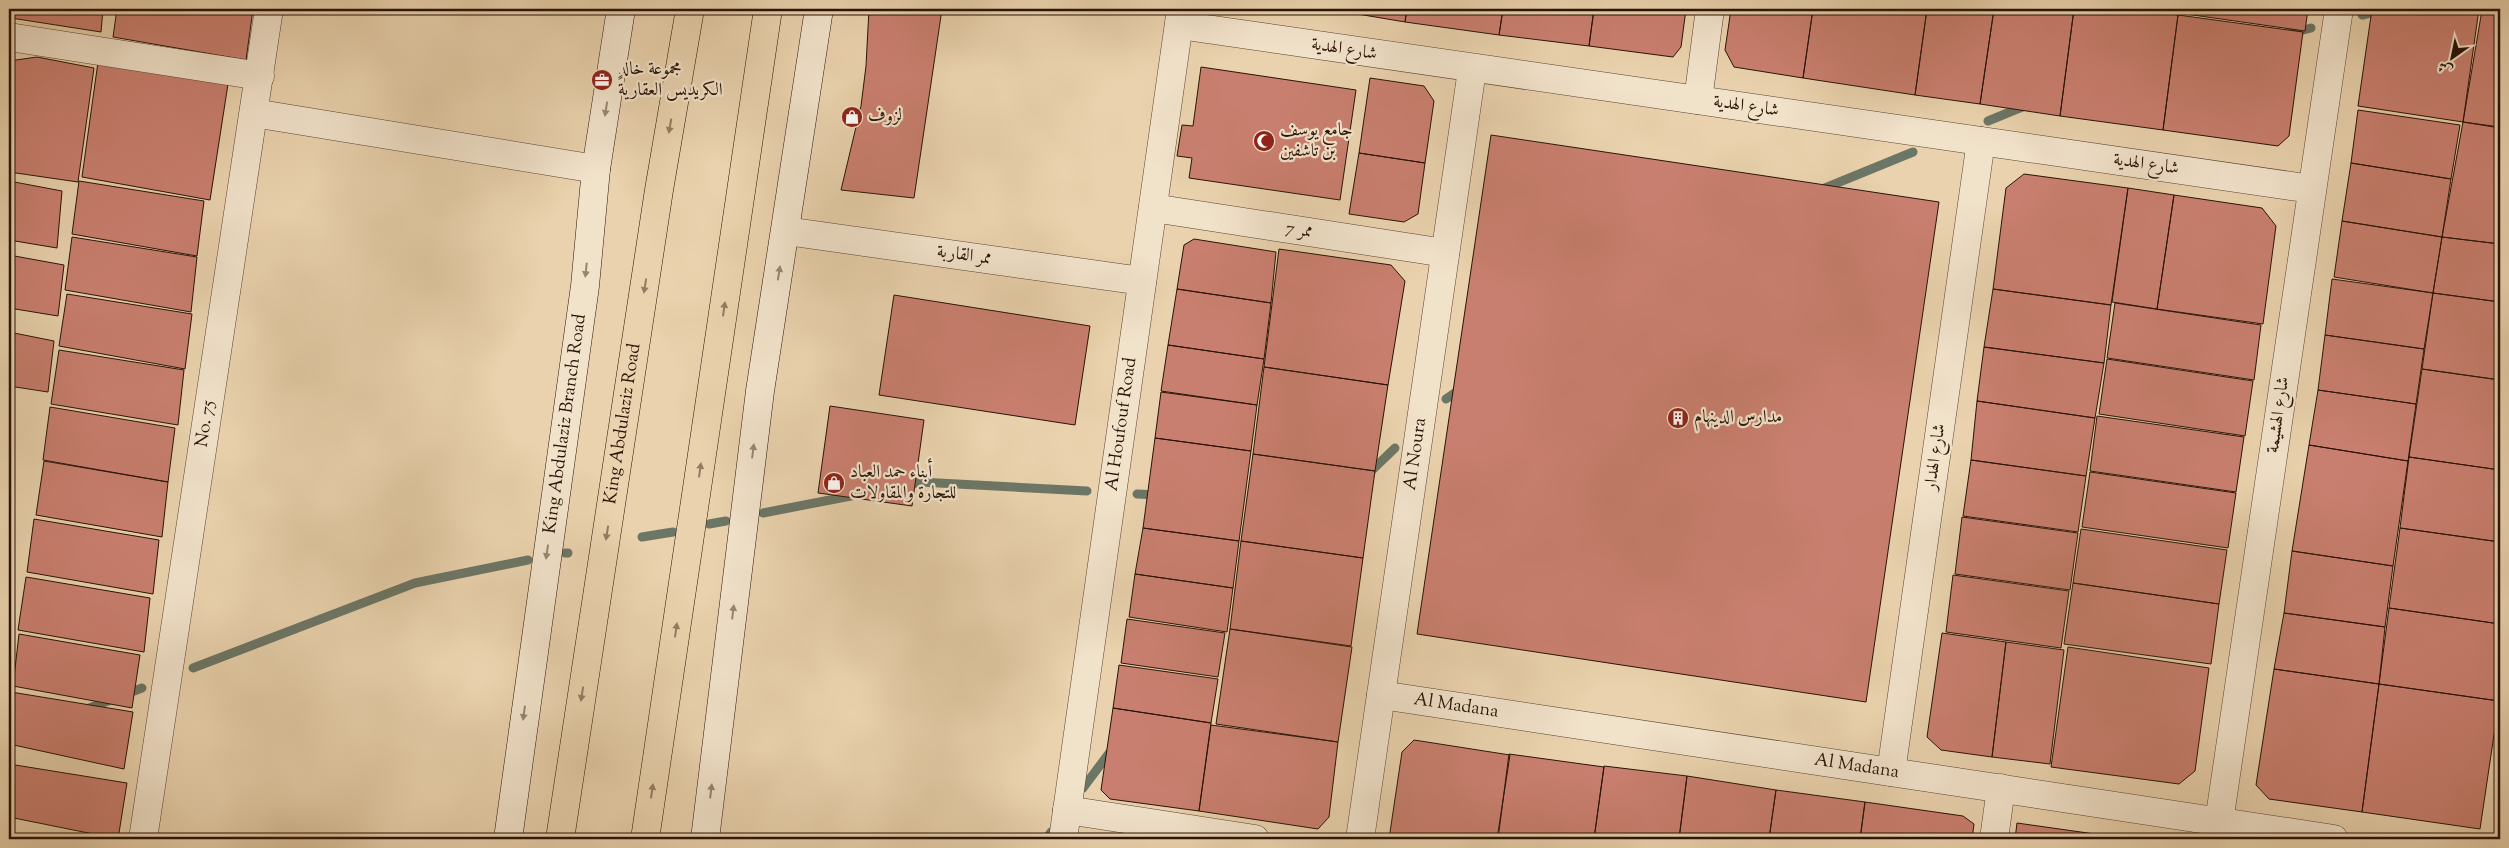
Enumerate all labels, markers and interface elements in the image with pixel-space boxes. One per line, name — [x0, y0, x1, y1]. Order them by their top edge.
street label: شارع الهدية — [1309, 32, 1379, 68]
north arrow — [2426, 32, 2476, 82]
text: ش — [2435, 55, 2457, 79]
place label: مجموعة خالد الكريديس العقاريةً — [618, 57, 723, 104]
office icon: مجموعة خالد الكريديس العقاريةً — [590, 68, 614, 92]
street label: شارع الهدية — [1711, 90, 1781, 124]
one-way arrow — [601, 101, 609, 117]
place label: لزوف — [868, 104, 902, 130]
shop icon: لزوف — [840, 105, 864, 129]
one-way arrow — [666, 118, 674, 134]
place label: جامع يوسف بن تاشفين — [1280, 118, 1353, 165]
mosque icon: جامع يوسف بن تاشفين — [1252, 129, 1276, 153]
street label: شارع الهدية — [2111, 148, 2181, 182]
street label: ممر 7 — [1284, 216, 1314, 246]
street label: ممر القاربة — [935, 239, 993, 273]
one-way arrow — [582, 262, 590, 278]
one-way arrow — [776, 265, 784, 281]
one-way arrow — [640, 279, 648, 295]
one-way arrow — [720, 300, 728, 316]
street label: King Abdulaziz Branch Road — [538, 312, 594, 536]
street label: King Abdulaziz Road — [598, 342, 648, 506]
street label: Al Houfouf Road — [1100, 356, 1144, 493]
street label: شارع الهشيمة — [2261, 375, 2297, 455]
street label: No. 75 — [190, 399, 222, 449]
place label: مدارس الدينهام — [1694, 405, 1782, 432]
building icon: مدارس الدينهام — [1666, 406, 1690, 430]
street label: Al Noura — [1398, 416, 1434, 492]
street label: شارع الهدار — [1918, 422, 1954, 494]
one-way arrow — [749, 443, 757, 459]
place label: أبناء حمد العباد للتجارة والمقاولات — [850, 458, 956, 507]
one-way arrow — [696, 461, 704, 477]
shop icon: أبناء حمد العباد للتجارة والمقاولات — [822, 471, 846, 495]
one-way arrow — [602, 526, 610, 542]
one-way arrow — [543, 545, 551, 561]
one-way arrow — [729, 604, 737, 620]
one-way arrow — [673, 622, 681, 638]
one-way arrow — [578, 686, 586, 702]
street label: Al Madana — [1412, 687, 1500, 726]
one-way arrow — [520, 706, 528, 722]
street label: Al Madana — [1812, 748, 1901, 786]
one-way arrow — [649, 783, 657, 799]
one-way arrow — [707, 783, 715, 799]

